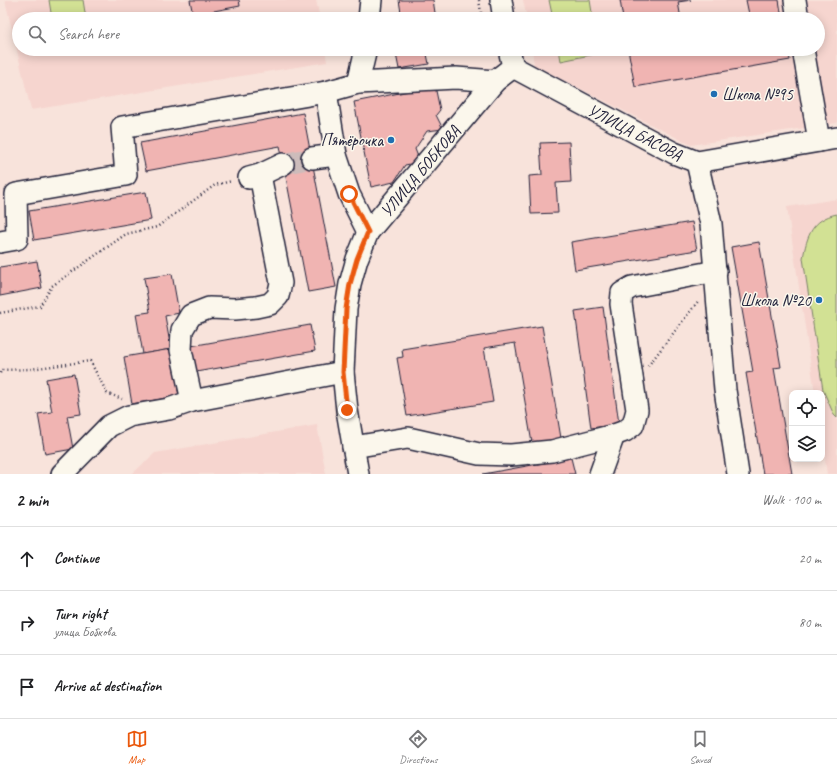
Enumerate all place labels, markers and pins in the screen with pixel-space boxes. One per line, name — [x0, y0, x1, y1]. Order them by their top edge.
place label: Школа №95 — [722, 84, 794, 105]
marker: Школа №95 — [709, 89, 719, 99]
place label: Пятёрочка — [321, 130, 384, 151]
marker: Пятёрочка — [386, 135, 396, 145]
place label: Школа №20 — [740, 290, 812, 311]
marker: Школа №20 — [814, 295, 824, 305]

